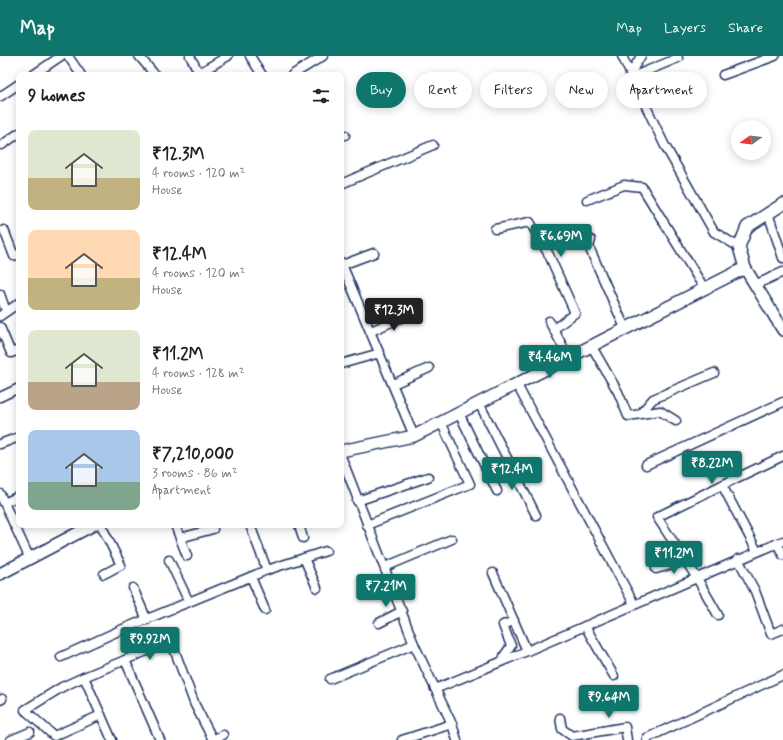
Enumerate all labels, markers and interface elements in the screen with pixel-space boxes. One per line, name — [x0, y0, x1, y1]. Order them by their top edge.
text: Map — [20, 16, 55, 41]
text: Map — [616, 19, 642, 37]
text: Layers — [664, 19, 706, 37]
text: Share — [728, 19, 763, 37]
chip: Buy — [356, 72, 406, 108]
chip: Rent — [414, 72, 472, 108]
chip: Filters — [480, 72, 547, 108]
chip: New — [555, 72, 608, 108]
chip: Apartment — [616, 72, 707, 108]
text: 9 homes — [28, 85, 85, 107]
icon: filters — [310, 85, 332, 107]
north arrow — [731, 120, 771, 160]
map controls — [731, 120, 771, 160]
text: ₹12.3M — [152, 143, 204, 165]
icon: home — [60, 146, 108, 194]
text: 4 rooms · 120 m² — [152, 165, 245, 182]
text: House — [152, 182, 183, 199]
pin: ₹6.69M — [528, 224, 594, 258]
text: ₹6.69M — [540, 228, 582, 245]
text: ₹12.4M — [152, 243, 207, 265]
icon: home — [60, 246, 108, 294]
text: 4 rooms · 120 m² — [152, 265, 245, 282]
text: House — [152, 282, 183, 299]
pin: ₹12.3M — [361, 298, 427, 332]
text: ₹12.3M — [374, 302, 414, 319]
text: ₹11.2M — [152, 343, 203, 365]
pin: ₹4.46M — [517, 345, 583, 379]
icon: home — [60, 346, 108, 394]
text: ₹4.46M — [528, 349, 572, 366]
text: 4 rooms · 128 m² — [152, 365, 244, 382]
text: House — [152, 382, 183, 399]
text: ₹7,210,000 — [152, 443, 234, 465]
icon: home — [60, 446, 108, 494]
pin: ₹8.22M — [679, 451, 745, 485]
text: ₹8.22M — [691, 455, 733, 472]
pin: ₹12.4M — [479, 457, 545, 491]
text: ₹12.4M — [491, 461, 533, 478]
text: 3 rooms · 86 m² — [152, 465, 238, 482]
text: Apartment — [152, 482, 211, 499]
pin: ₹11.2M — [641, 541, 707, 575]
text: ₹11.2M — [654, 545, 694, 562]
pin: ₹7.21M — [353, 574, 419, 608]
text: ₹7.21M — [365, 578, 407, 595]
pin: ₹9.92M — [117, 627, 183, 661]
text: ₹9.92M — [129, 631, 171, 648]
pin: ₹9.64M — [576, 685, 642, 719]
text: ₹9.64M — [588, 689, 630, 706]

